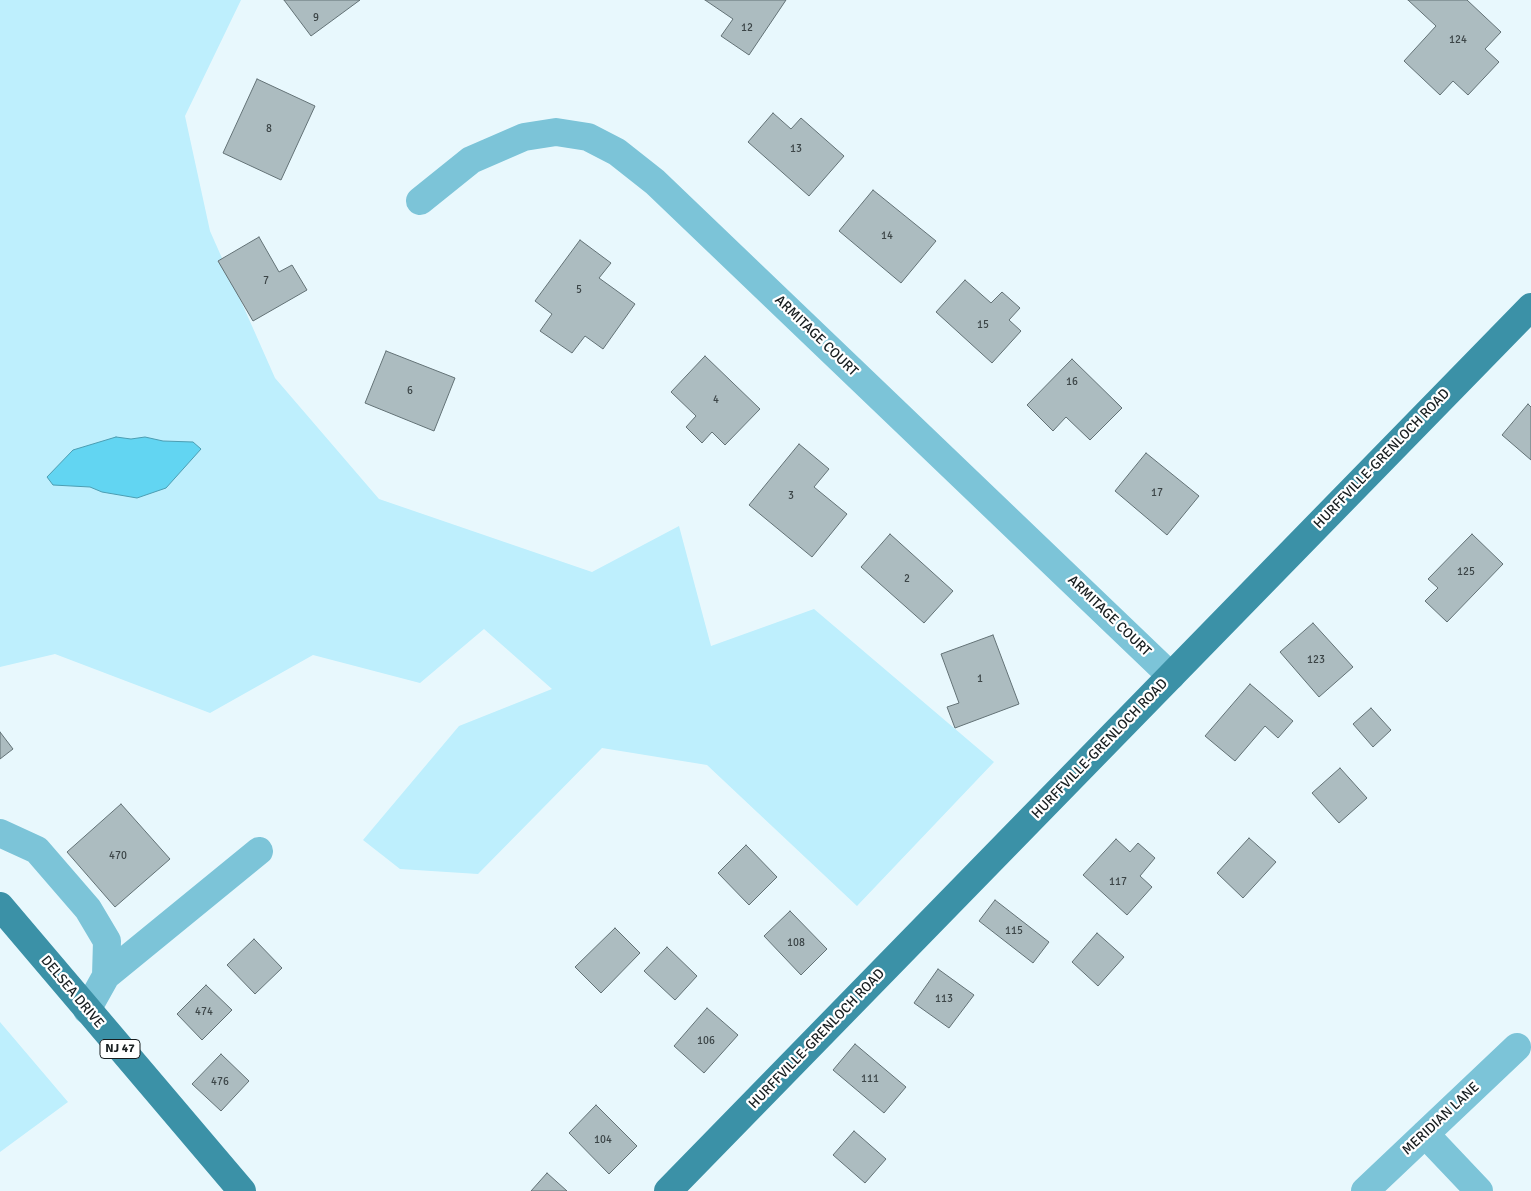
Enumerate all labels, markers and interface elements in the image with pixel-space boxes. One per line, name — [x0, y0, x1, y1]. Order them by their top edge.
house number: 9 — [313, 11, 319, 25]
house number: 12 — [741, 21, 753, 35]
house number: 124 — [1449, 33, 1467, 47]
house number: 8 — [266, 122, 272, 136]
house number: 13 — [790, 142, 802, 156]
house number: 14 — [881, 229, 893, 243]
house number: 7 — [263, 274, 269, 288]
house number: 5 — [576, 283, 582, 297]
street label: ARMITAGE COURT — [771, 292, 861, 380]
house number: 15 — [977, 318, 989, 332]
house number: 16 — [1066, 375, 1078, 389]
house number: 6 — [407, 384, 413, 398]
street label: HURFFVILLE-GRENLOCH ROAD — [1311, 386, 1453, 532]
house number: 4 — [713, 393, 719, 407]
house number: 17 — [1151, 486, 1163, 500]
house number: 3 — [788, 489, 794, 503]
house number: 125 — [1457, 565, 1475, 579]
house number: 2 — [904, 572, 910, 586]
street label: ARMITAGE COURT — [1064, 572, 1154, 660]
house number: 123 — [1307, 653, 1325, 667]
house number: 1 — [977, 672, 983, 686]
street label: HURFFVILLE-GRENLOCH ROAD — [1029, 676, 1171, 822]
house number: 470 — [109, 849, 127, 863]
house number: 117 — [1109, 875, 1127, 889]
house number: 115 — [1005, 924, 1023, 938]
house number: 108 — [787, 936, 805, 950]
street label: DELSEA DRIVE — [37, 952, 107, 1032]
street label: HURFFVILLE-GRENLOCH ROAD — [746, 966, 888, 1112]
house number: 113 — [935, 992, 953, 1006]
house number: 474 — [195, 1005, 213, 1019]
house number: 106 — [697, 1034, 715, 1048]
road number: NJ 47 — [100, 1040, 140, 1058]
house number: 111 — [861, 1072, 879, 1086]
house number: 476 — [211, 1075, 229, 1089]
street label: MERIDIAN LANE — [1399, 1079, 1483, 1159]
house number: 104 — [594, 1133, 612, 1147]

